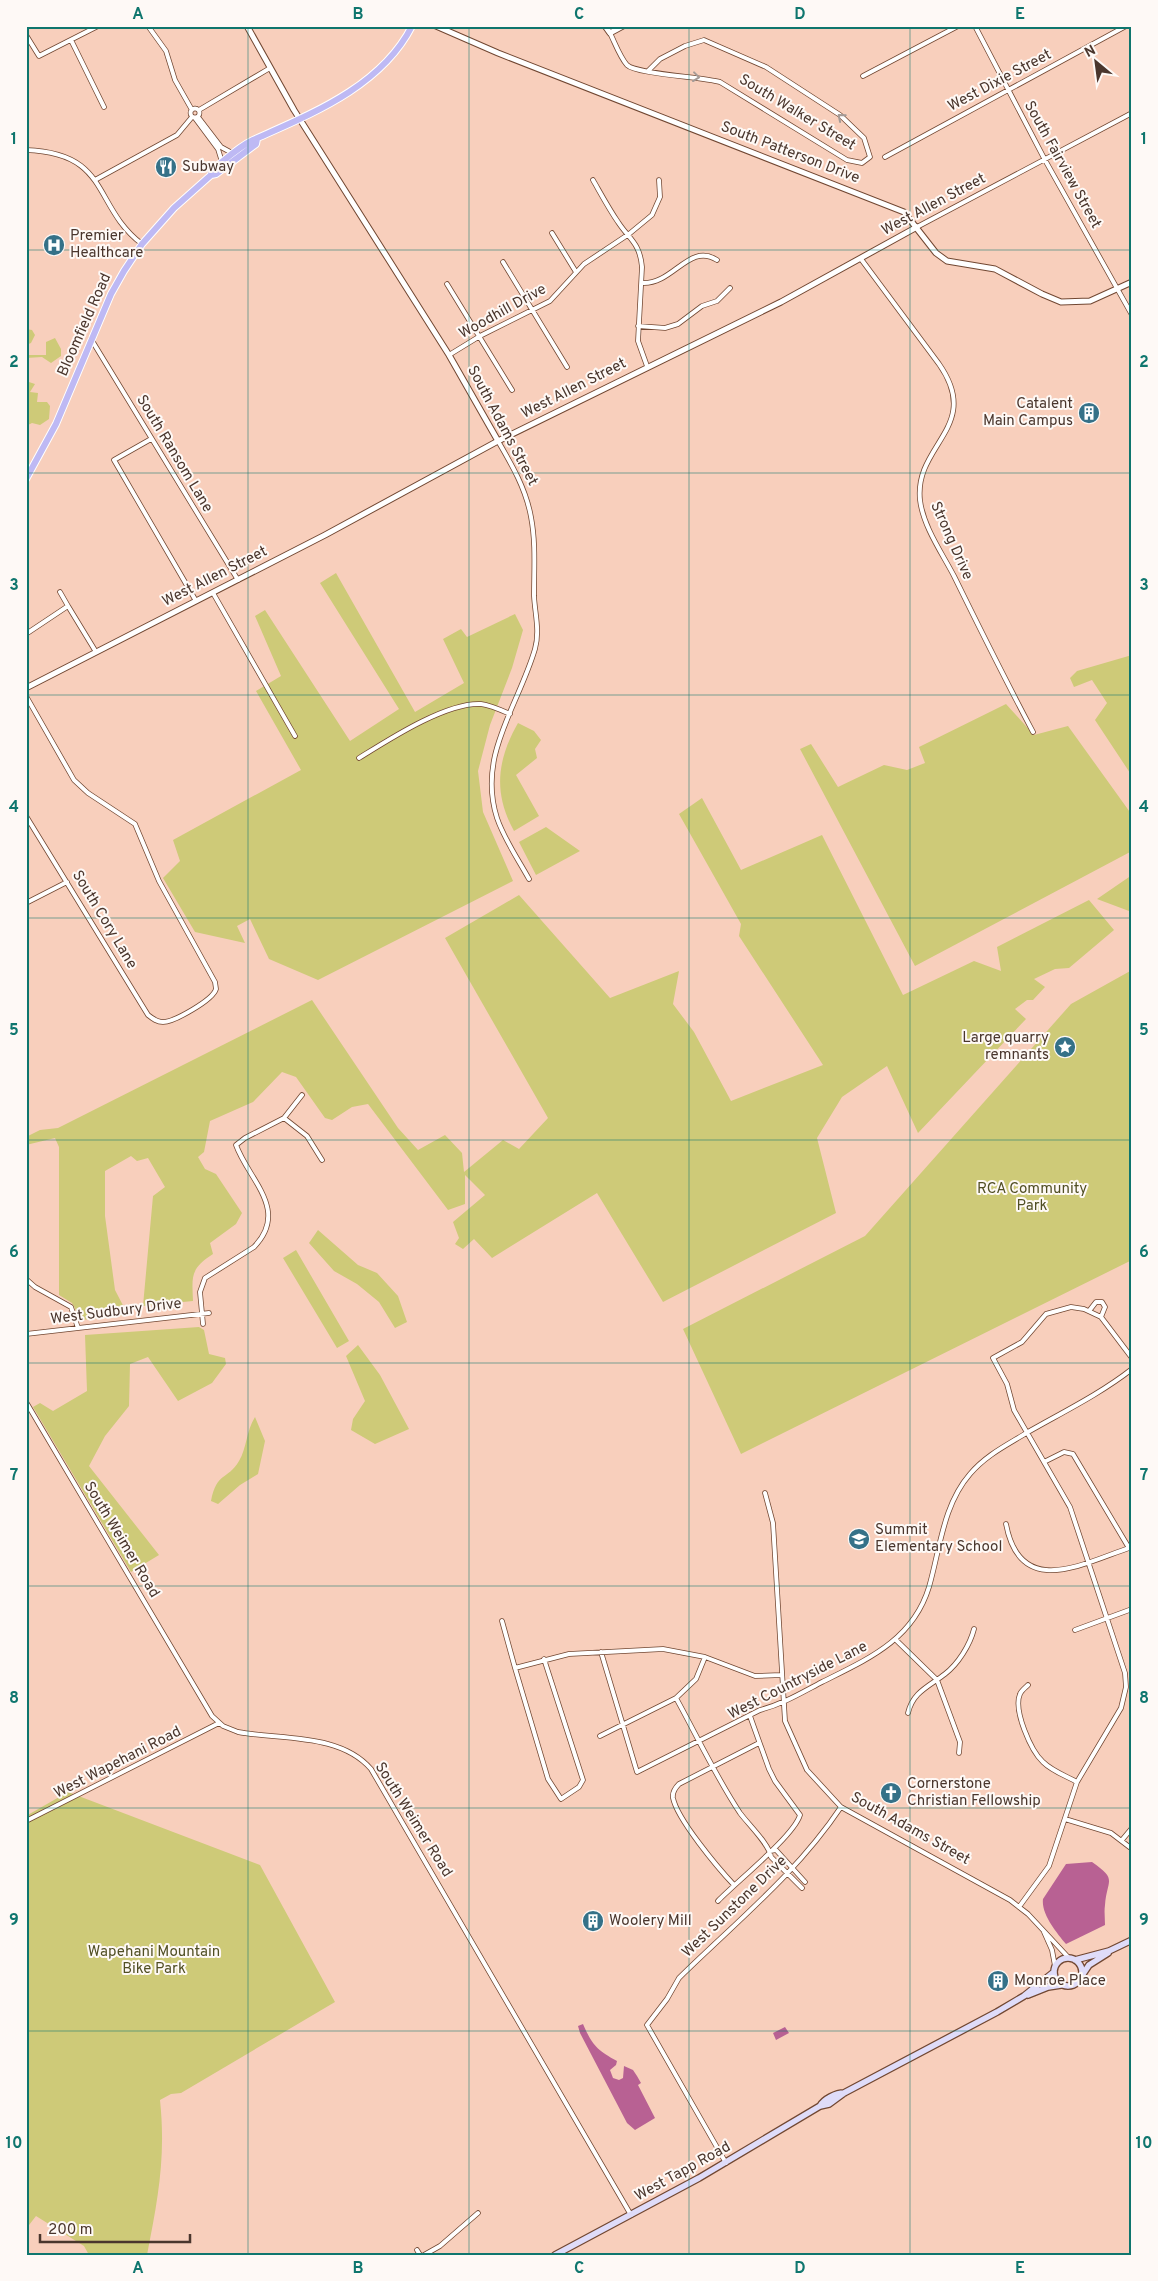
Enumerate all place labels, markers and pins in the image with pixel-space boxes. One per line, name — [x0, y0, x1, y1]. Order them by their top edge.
restaurant icon: Subway — [154, 155, 178, 179]
place label: Subway — [182, 158, 234, 177]
place label: Premier Healthcare — [70, 227, 143, 263]
hospital icon: Premier Healthcare — [42, 233, 66, 257]
place label: Catalent Main Campus — [983, 395, 1073, 431]
building icon: Catalent Main Campus — [1077, 401, 1101, 425]
place label: Large quarry remnants — [962, 1029, 1049, 1065]
place icon: Large quarry remnants — [1053, 1035, 1077, 1059]
place label: Summit Elementary School — [875, 1521, 1002, 1557]
school or university icon: Summit Elementary School — [847, 1527, 871, 1551]
place label: Cornerstone Christian Fellowship — [907, 1775, 1041, 1811]
church icon: Cornerstone Christian Fellowship — [879, 1781, 903, 1805]
building icon: Woolery Mill — [581, 1909, 605, 1933]
place label: Woolery Mill — [609, 1912, 692, 1931]
building icon: Monroe Place — [986, 1969, 1010, 1993]
place label: Monroe Place — [1014, 1972, 1106, 1991]

